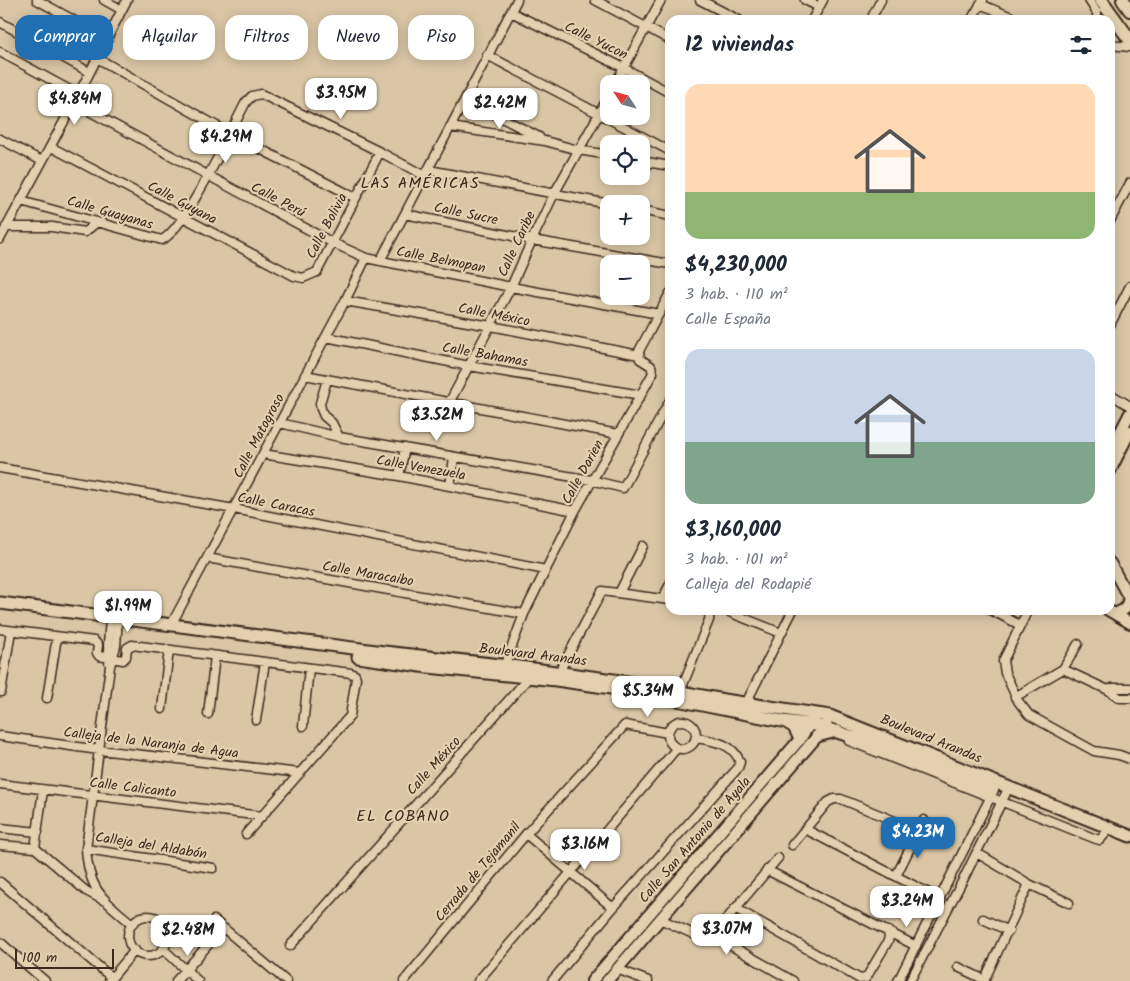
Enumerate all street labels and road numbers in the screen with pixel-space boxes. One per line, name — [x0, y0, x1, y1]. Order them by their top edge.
street label: Calle Yucon — [560, 16, 632, 66]
street label: Calle Guyana — [143, 175, 221, 231]
street label: Calle Perú — [247, 176, 309, 224]
street label: Calle Bolivia — [300, 189, 354, 263]
street label: Calle Guayanas — [64, 190, 156, 236]
street label: Calle Sucre — [432, 196, 501, 232]
street label: Calle Caribe — [492, 207, 542, 281]
street label: Calle Belmopan — [394, 241, 488, 279]
street label: Calle México — [456, 297, 532, 333]
street label: Calle Bahamas — [440, 337, 530, 373]
street label: Calle Matogroso — [227, 390, 291, 482]
street label: Calle Darien — [556, 436, 610, 508]
street label: Calle Venezuela — [375, 449, 467, 487]
street label: Calle Caracas — [235, 487, 317, 523]
street label: Calle Maracaibo — [321, 555, 415, 593]
street label: Boulevard Arandas — [478, 637, 588, 673]
street label: Boulevard Arandas — [877, 709, 985, 769]
street label: Calleja de la Naranja de Agua — [62, 721, 240, 765]
street label: Calle México — [401, 732, 467, 800]
street label: Calle Calicanto — [88, 772, 178, 804]
street label: Calle San Antonio de Ayala — [634, 772, 756, 908]
street label: Cerrada de Tejamanil — [430, 817, 527, 927]
street label: Calleja del Aldabón — [94, 826, 208, 866]

